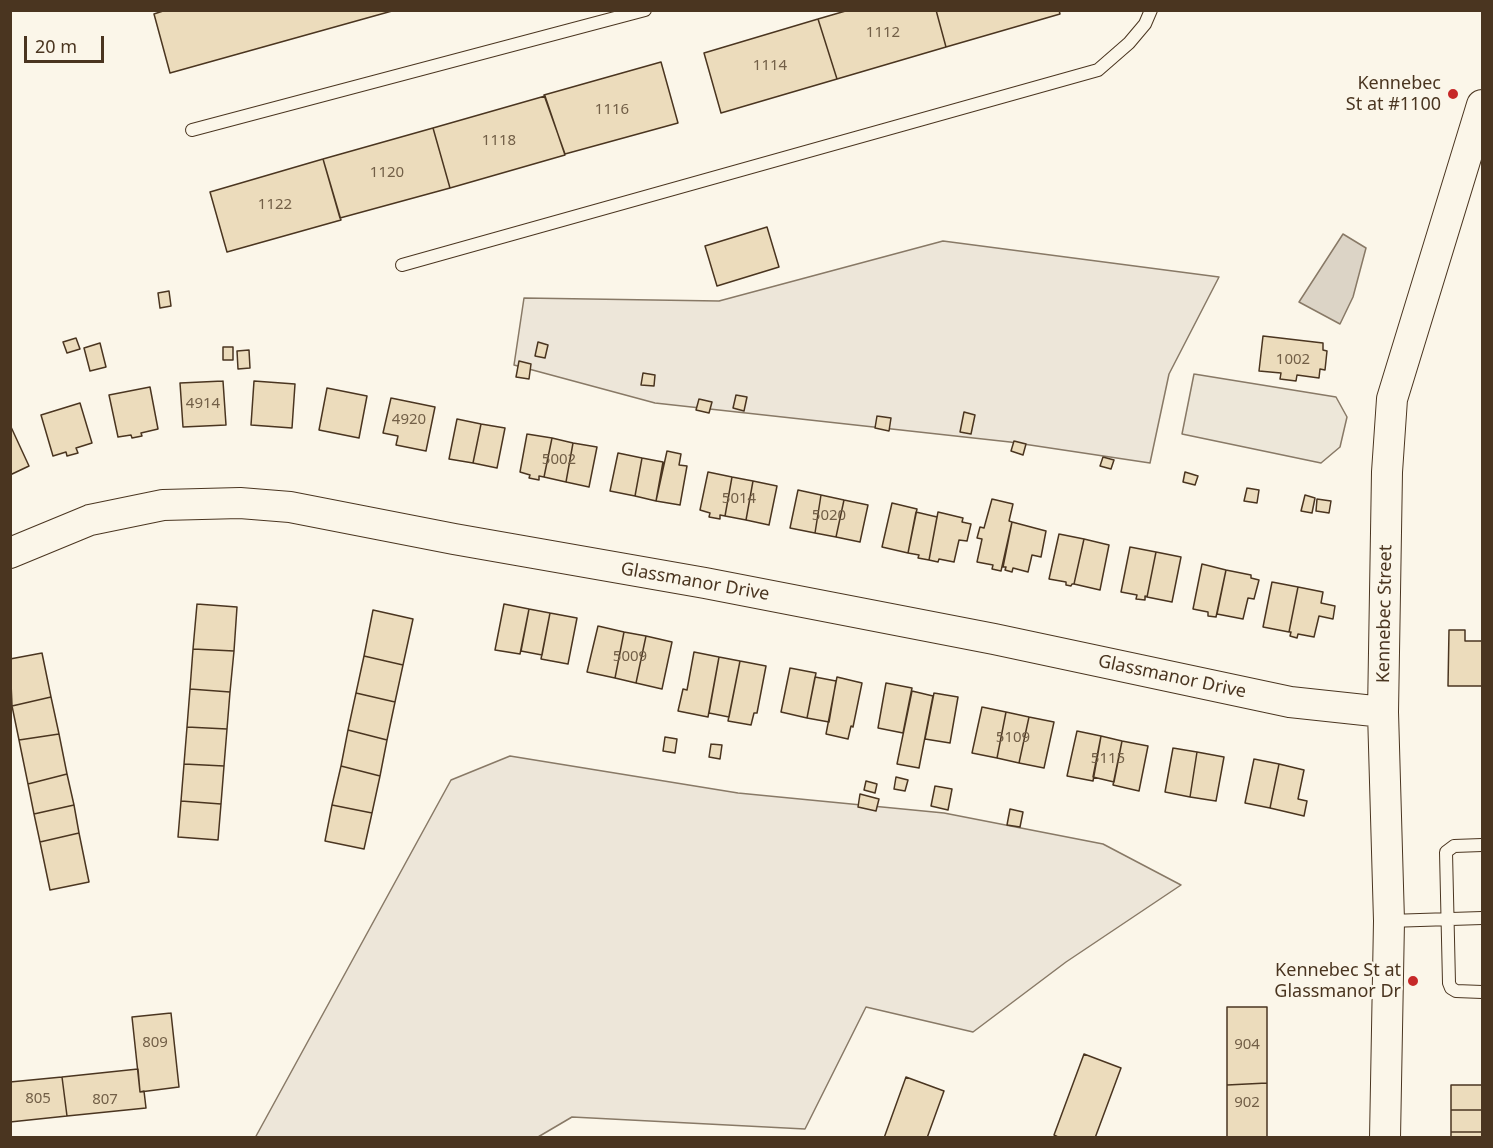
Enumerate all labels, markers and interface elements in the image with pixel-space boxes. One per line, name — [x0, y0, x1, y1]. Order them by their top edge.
scale bar — [27, 24, 106, 62]
house number: 1112 — [866, 24, 900, 42]
text: 20 m — [35, 34, 77, 58]
house number: 1114 — [753, 57, 787, 75]
place label: Kennebec St at #1100 — [1346, 73, 1441, 116]
marker: Kennebec St at #1100 — [1446, 87, 1460, 101]
house number: 1116 — [595, 101, 629, 119]
house number: 1118 — [482, 132, 516, 150]
house number: 1120 — [370, 164, 404, 182]
house number: 1122 — [258, 196, 292, 214]
house number: 1002 — [1276, 351, 1310, 369]
house number: 4914 — [186, 395, 220, 413]
house number: 4920 — [392, 411, 426, 429]
house number: 5002 — [542, 451, 576, 469]
house number: 5014 — [722, 490, 756, 508]
house number: 5020 — [812, 507, 846, 525]
street label: Kennebec Street — [1373, 545, 1397, 683]
street label: Glassmanor Drive — [619, 558, 771, 606]
house number: 5009 — [613, 648, 647, 666]
street label: Glassmanor Drive — [1096, 651, 1248, 703]
house number: 5109 — [996, 729, 1030, 747]
house number: 5115 — [1091, 750, 1125, 768]
place label: Kennebec St at Glassmanor Dr — [1274, 960, 1401, 1002]
marker: Kennebec St at Glassmanor Dr — [1406, 974, 1420, 988]
house number: 809 — [142, 1034, 168, 1052]
house number: 904 — [1234, 1036, 1260, 1054]
house number: 805 — [25, 1090, 51, 1108]
house number: 807 — [92, 1091, 118, 1109]
house number: 902 — [1234, 1094, 1260, 1112]

